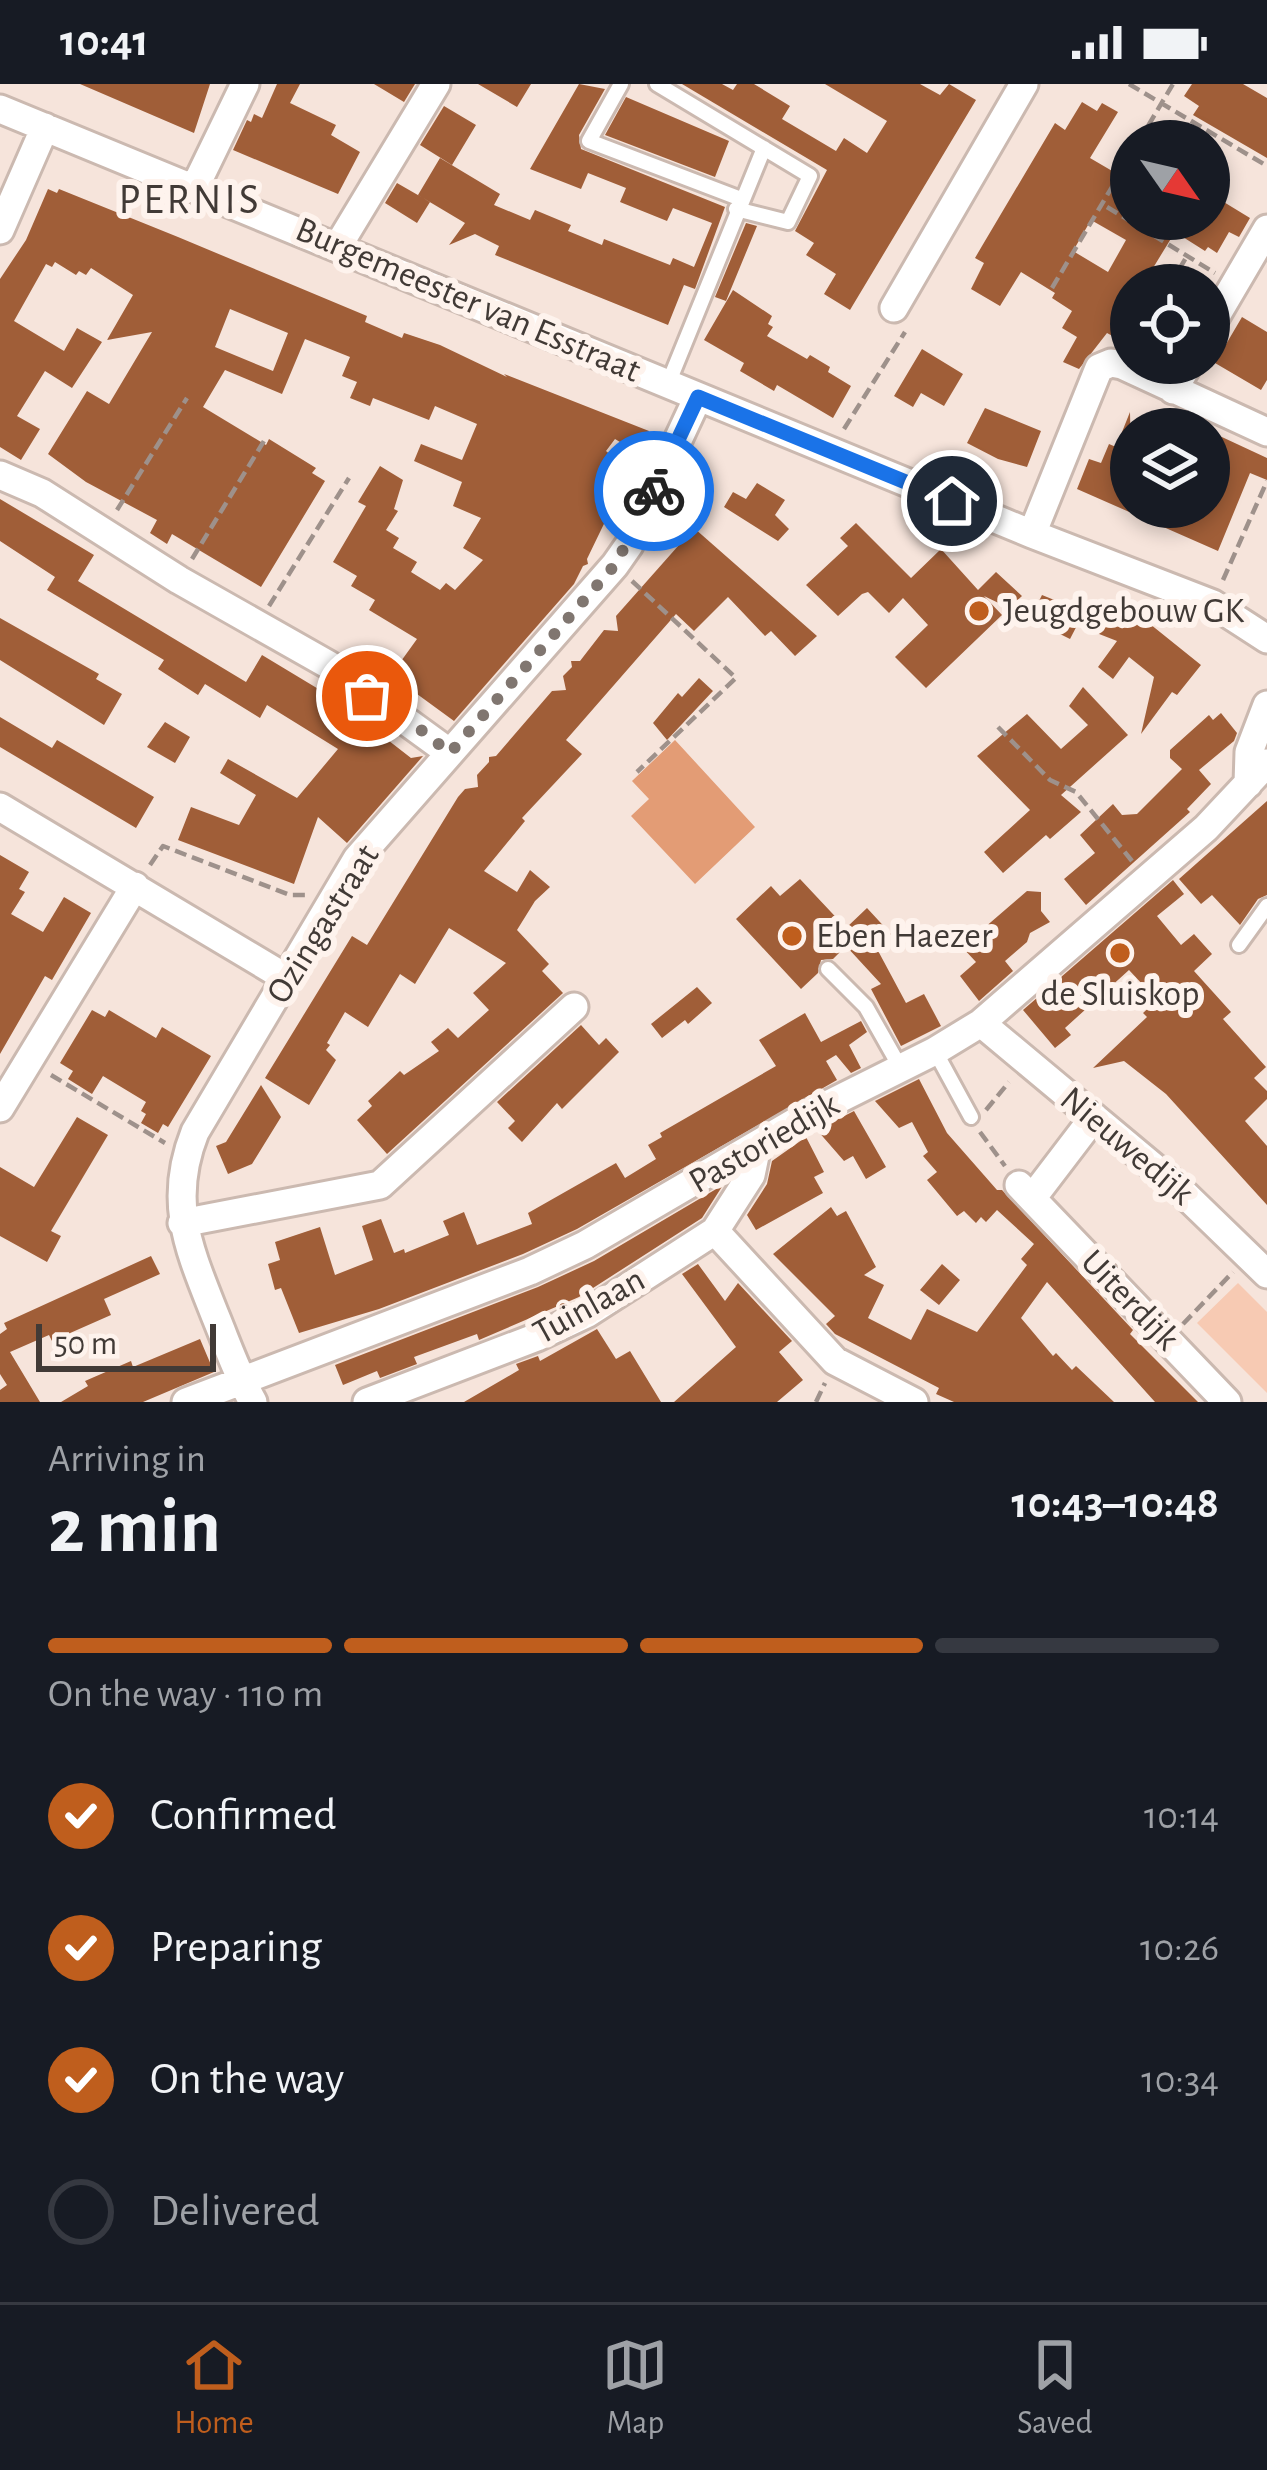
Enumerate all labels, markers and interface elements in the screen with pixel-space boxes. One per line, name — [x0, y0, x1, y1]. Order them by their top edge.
text: 10:41 — [60, 19, 149, 64]
north arrow — [1110, 120, 1230, 240]
map controls — [1110, 120, 1230, 528]
district label: PERNIS — [118, 179, 262, 221]
street label: Burgemeester van Esstraat — [290, 211, 646, 389]
button: locate — [1110, 264, 1230, 384]
button: layers — [1110, 408, 1230, 528]
courier — [594, 431, 714, 551]
pin — [901, 450, 1003, 552]
icon: bike — [621, 458, 687, 524]
icon: home — [919, 468, 985, 534]
place label: Jeugdgebouw GK — [1003, 593, 1245, 629]
marker: Jeugdgebouw GK — [966, 598, 992, 624]
pin — [316, 645, 418, 747]
icon: bag — [334, 663, 400, 729]
street label: Ozingastraat — [260, 838, 386, 1010]
place label: Eben Haezer — [816, 918, 993, 954]
marker: Eben Haezer — [779, 923, 805, 949]
marker: de Sluiskop — [1107, 940, 1133, 966]
place label: de Sluiskop — [1041, 976, 1199, 1012]
street label: Nieuwedijk — [1054, 1080, 1201, 1212]
street label: Pastoriedijk — [683, 1086, 846, 1200]
street label: Uiterdijk — [1074, 1243, 1186, 1357]
street label: Tuinlaan — [527, 1261, 651, 1351]
scale bar — [36, 1318, 216, 1371]
text: 50 m — [54, 1328, 117, 1361]
text: Arriving in — [48, 1440, 206, 1479]
text: 10:43–10:48 — [1012, 1481, 1219, 1526]
text: 2 min — [48, 1489, 221, 1567]
text: On the way · 110 m — [48, 1675, 323, 1714]
icon: check — [48, 1783, 114, 1849]
text: Confirmed — [150, 1793, 336, 1838]
text: 10:14 — [1144, 1797, 1219, 1836]
icon: check — [48, 1915, 114, 1981]
text: Preparing — [150, 1925, 322, 1970]
text: 10:26 — [1140, 1929, 1219, 1968]
icon: check — [48, 2047, 114, 2113]
text: On the way — [150, 2057, 344, 2102]
text: 10:34 — [1141, 2061, 1219, 2100]
text: Delivered — [150, 2189, 319, 2234]
tab: Home — [174, 2332, 254, 2444]
tab: Map — [602, 2332, 668, 2444]
tab: Saved — [1017, 2332, 1093, 2444]

